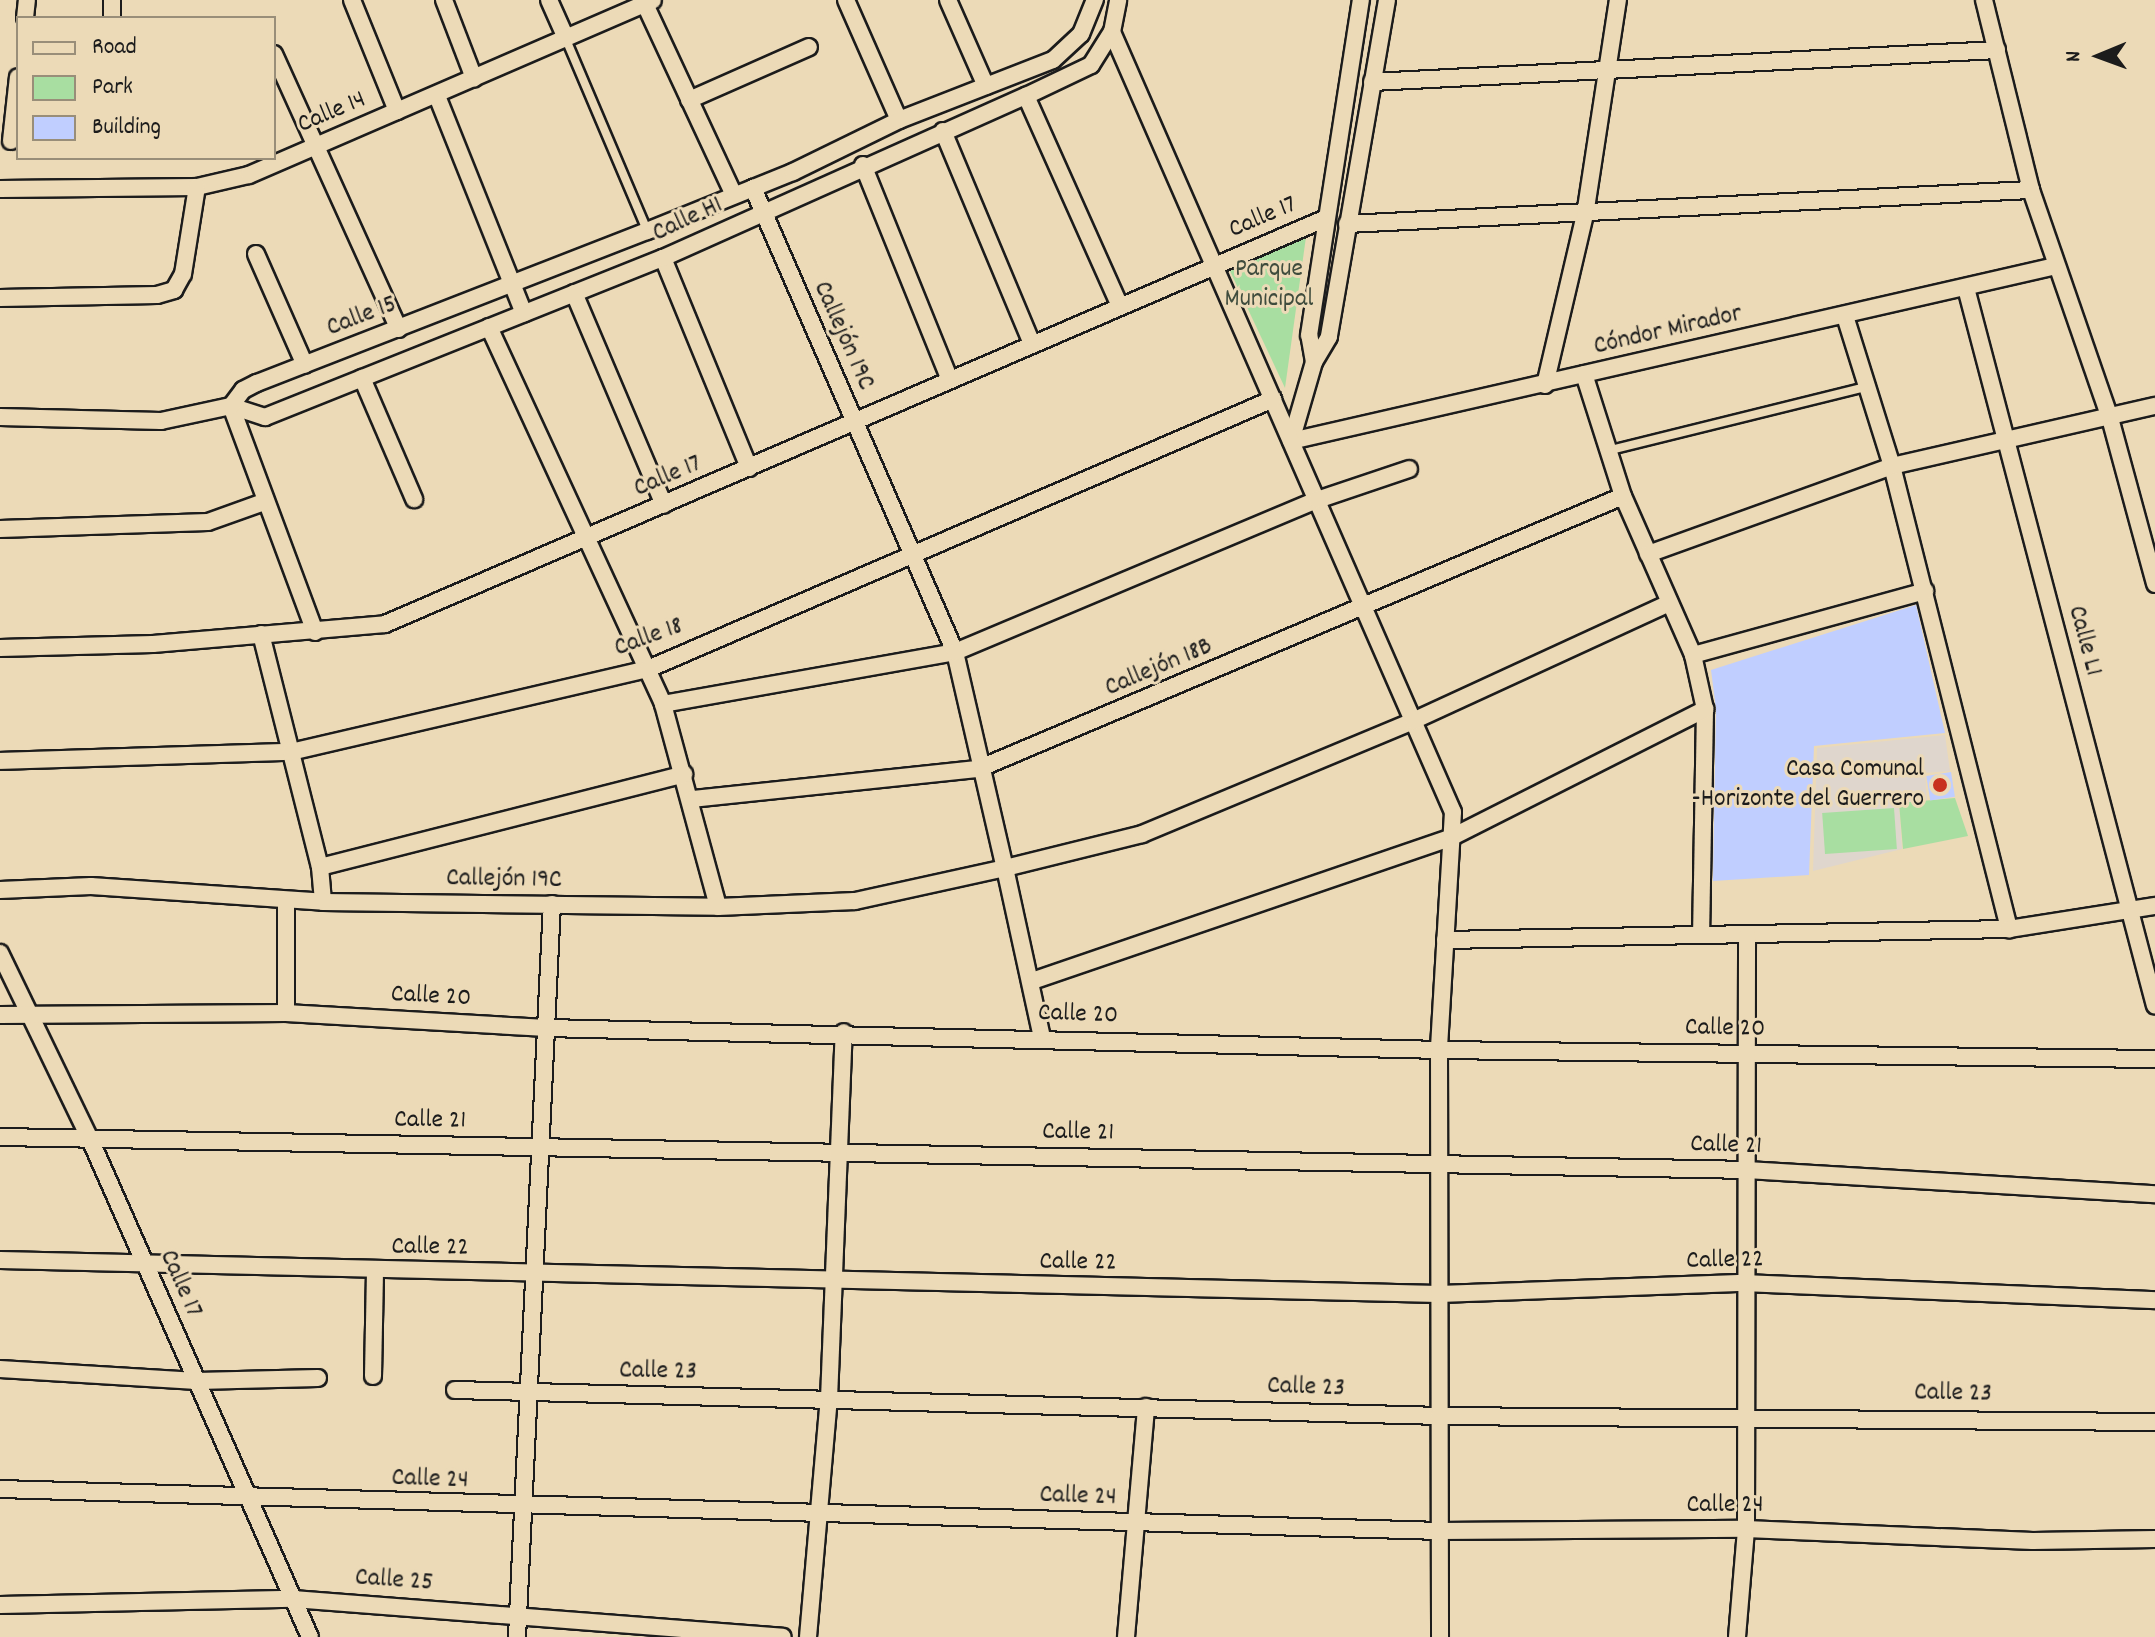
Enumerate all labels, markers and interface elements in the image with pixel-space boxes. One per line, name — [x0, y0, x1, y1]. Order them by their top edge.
legend — [16, 16, 276, 160]
north arrow — [2059, 16, 2139, 96]
text: Road — [92, 31, 137, 65]
text: N — [2059, 51, 2090, 62]
text: Park — [92, 71, 133, 105]
street label: Calle 14 — [293, 85, 371, 141]
text: Building — [92, 111, 161, 145]
street label: Calle H1 — [648, 190, 728, 250]
street label: Calle 17 — [1224, 190, 1302, 246]
park label: Parque Municipal — [1225, 254, 1313, 316]
street label: Callejón 19C — [805, 277, 881, 395]
street label: Calle 15 — [323, 289, 401, 345]
street label: Cóndor Mirador — [1591, 299, 1745, 363]
street label: Calle 17 — [629, 449, 707, 505]
street label: Calle L1 — [2060, 603, 2108, 679]
street label: Calle 18 — [610, 611, 688, 665]
street label: Callejón 18B — [1101, 631, 1217, 705]
place label: Casa Comunal -Horizonte del Guerrero — [1692, 754, 1924, 816]
marker: Casa Comunal -Horizonte del Guerrero — [1931, 776, 1949, 794]
street label: Callejón 19C — [446, 863, 562, 897]
street label: Calle 20 — [390, 979, 472, 1015]
street label: Calle 20 — [1037, 998, 1119, 1032]
street label: Calle 20 — [1685, 1013, 1765, 1045]
street label: Calle 21 — [394, 1105, 466, 1137]
street label: Calle 21 — [1042, 1117, 1114, 1149]
street label: Calle 21 — [1690, 1129, 1762, 1163]
street label: Calle 22 — [391, 1232, 469, 1264]
street label: Calle 17 — [151, 1245, 209, 1323]
street label: Calle 22 — [1686, 1245, 1764, 1277]
street label: Calle 22 — [1039, 1247, 1117, 1279]
street label: Calle 23 — [619, 1356, 697, 1388]
street label: Calle 23 — [1267, 1371, 1345, 1405]
street label: Calle 23 — [1914, 1378, 1992, 1410]
street label: Calle 24 — [391, 1463, 469, 1497]
street label: Calle 24 — [1039, 1480, 1117, 1514]
street label: Calle 24 — [1687, 1490, 1763, 1522]
street label: Calle 25 — [354, 1563, 434, 1599]

